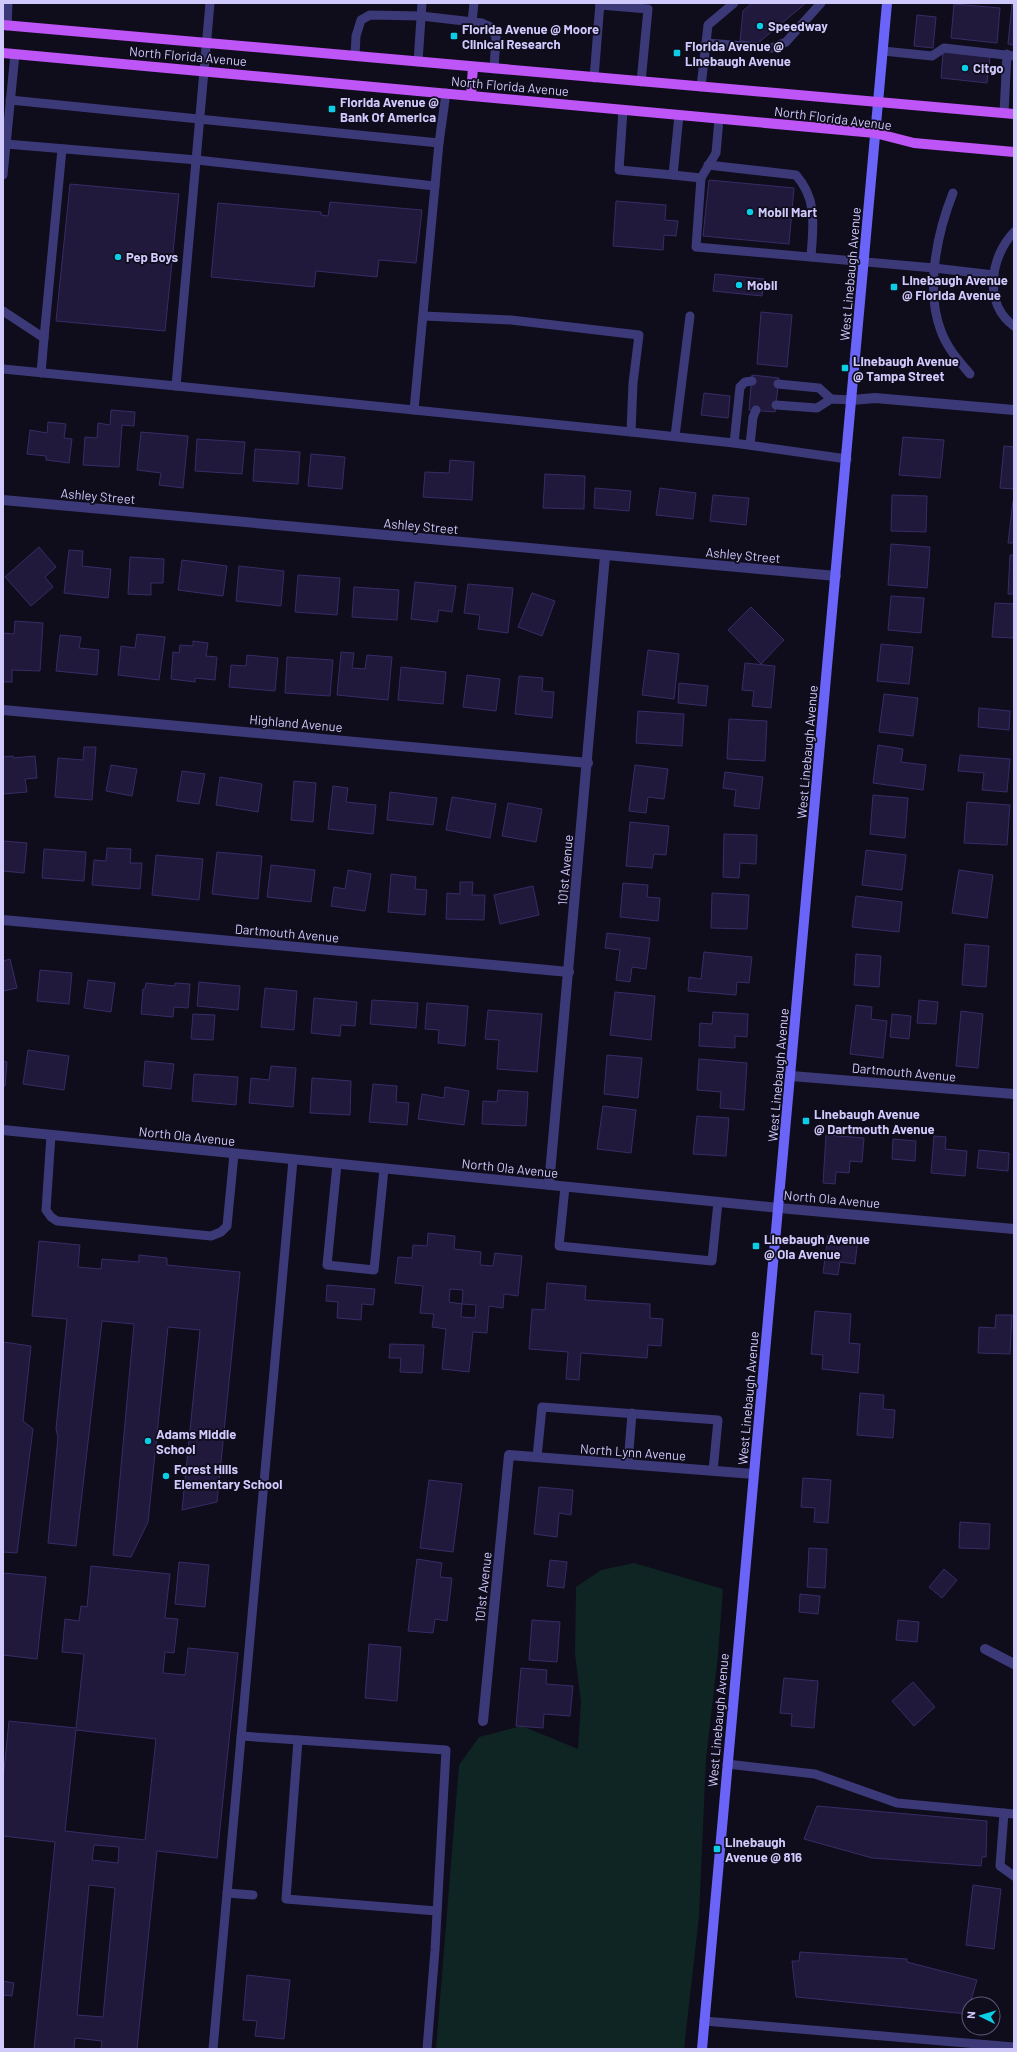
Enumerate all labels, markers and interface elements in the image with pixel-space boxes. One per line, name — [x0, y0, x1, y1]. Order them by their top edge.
place label: Speedway — [768, 18, 828, 34]
place label: Florida Avenue @ Moore Clinical Research — [462, 21, 599, 52]
marker: Speedway — [755, 21, 765, 31]
marker: Florida Avenue @ Moore Clinical Research — [449, 31, 459, 41]
place label: Florida Avenue @ Linebaugh Avenue — [685, 38, 791, 69]
street label: North Florida Avenue — [128, 43, 248, 69]
marker: Florida Avenue @ Linebaugh Avenue — [672, 48, 682, 58]
place label: Citgo — [973, 60, 1004, 76]
marker: Citgo — [960, 63, 970, 73]
street label: North Florida Avenue — [450, 73, 570, 99]
place label: Florida Avenue @ Bank Of America — [340, 94, 439, 125]
street label: North Florida Avenue — [773, 103, 893, 133]
marker: Florida Avenue @ Bank Of America — [327, 104, 337, 114]
place label: Mobil Mart — [758, 204, 817, 220]
street label: West Linebaugh Avenue — [836, 206, 864, 342]
marker: Mobil Mart — [745, 207, 755, 217]
place label: Pep Boys — [126, 249, 178, 265]
marker: Pep Boys — [113, 252, 123, 262]
place label: Linebaugh Avenue @ Florida Avenue — [902, 272, 1008, 303]
place label: Mobil — [747, 277, 777, 293]
marker: Mobil — [734, 280, 744, 290]
marker: Linebaugh Avenue @ Florida Avenue — [889, 282, 899, 292]
place label: Linebaugh Avenue @ Tampa Street — [853, 353, 959, 384]
marker: Linebaugh Avenue @ Tampa Street — [840, 363, 850, 373]
street label: Ashley Street — [60, 485, 136, 507]
street label: Ashley Street — [383, 515, 459, 537]
street label: Ashley Street — [705, 544, 781, 566]
street label: West Linebaugh Avenue — [793, 684, 821, 820]
street label: Highland Avenue — [249, 711, 343, 735]
street label: 101st Avenue — [554, 834, 576, 906]
street label: Dartmouth Avenue — [234, 920, 340, 946]
street label: West Linebaugh Avenue — [764, 1007, 792, 1143]
street label: Dartmouth Avenue — [851, 1059, 957, 1085]
place label: Linebaugh Avenue @ Dartmouth Avenue — [814, 1106, 935, 1137]
marker: Linebaugh Avenue @ Dartmouth Avenue — [801, 1116, 811, 1126]
street label: North Ola Avenue — [138, 1123, 236, 1149]
street label: North Ola Avenue — [461, 1155, 559, 1181]
street label: North Ola Avenue — [783, 1187, 881, 1211]
place label: Linebaugh Avenue @ Ola Avenue — [764, 1231, 870, 1262]
marker: Linebaugh Avenue @ Ola Avenue — [751, 1241, 761, 1251]
street label: West Linebaugh Avenue — [734, 1330, 762, 1466]
place label: Adams Middle School — [156, 1426, 236, 1457]
marker: Adams Middle School — [143, 1436, 153, 1446]
street label: North Lynn Avenue — [579, 1440, 687, 1464]
place label: Forest Hills Elementary School — [174, 1461, 282, 1492]
marker: Forest Hills Elementary School — [161, 1471, 171, 1481]
street label: 101st Avenue — [471, 1551, 495, 1623]
street label: West Linebaugh Avenue — [704, 1652, 732, 1788]
place label: Linebaugh Avenue @ 816 — [725, 1834, 802, 1865]
marker: Linebaugh Avenue @ 816 — [712, 1844, 722, 1854]
north arrow — [961, 1996, 1001, 2036]
text: N — [964, 2011, 977, 2019]

